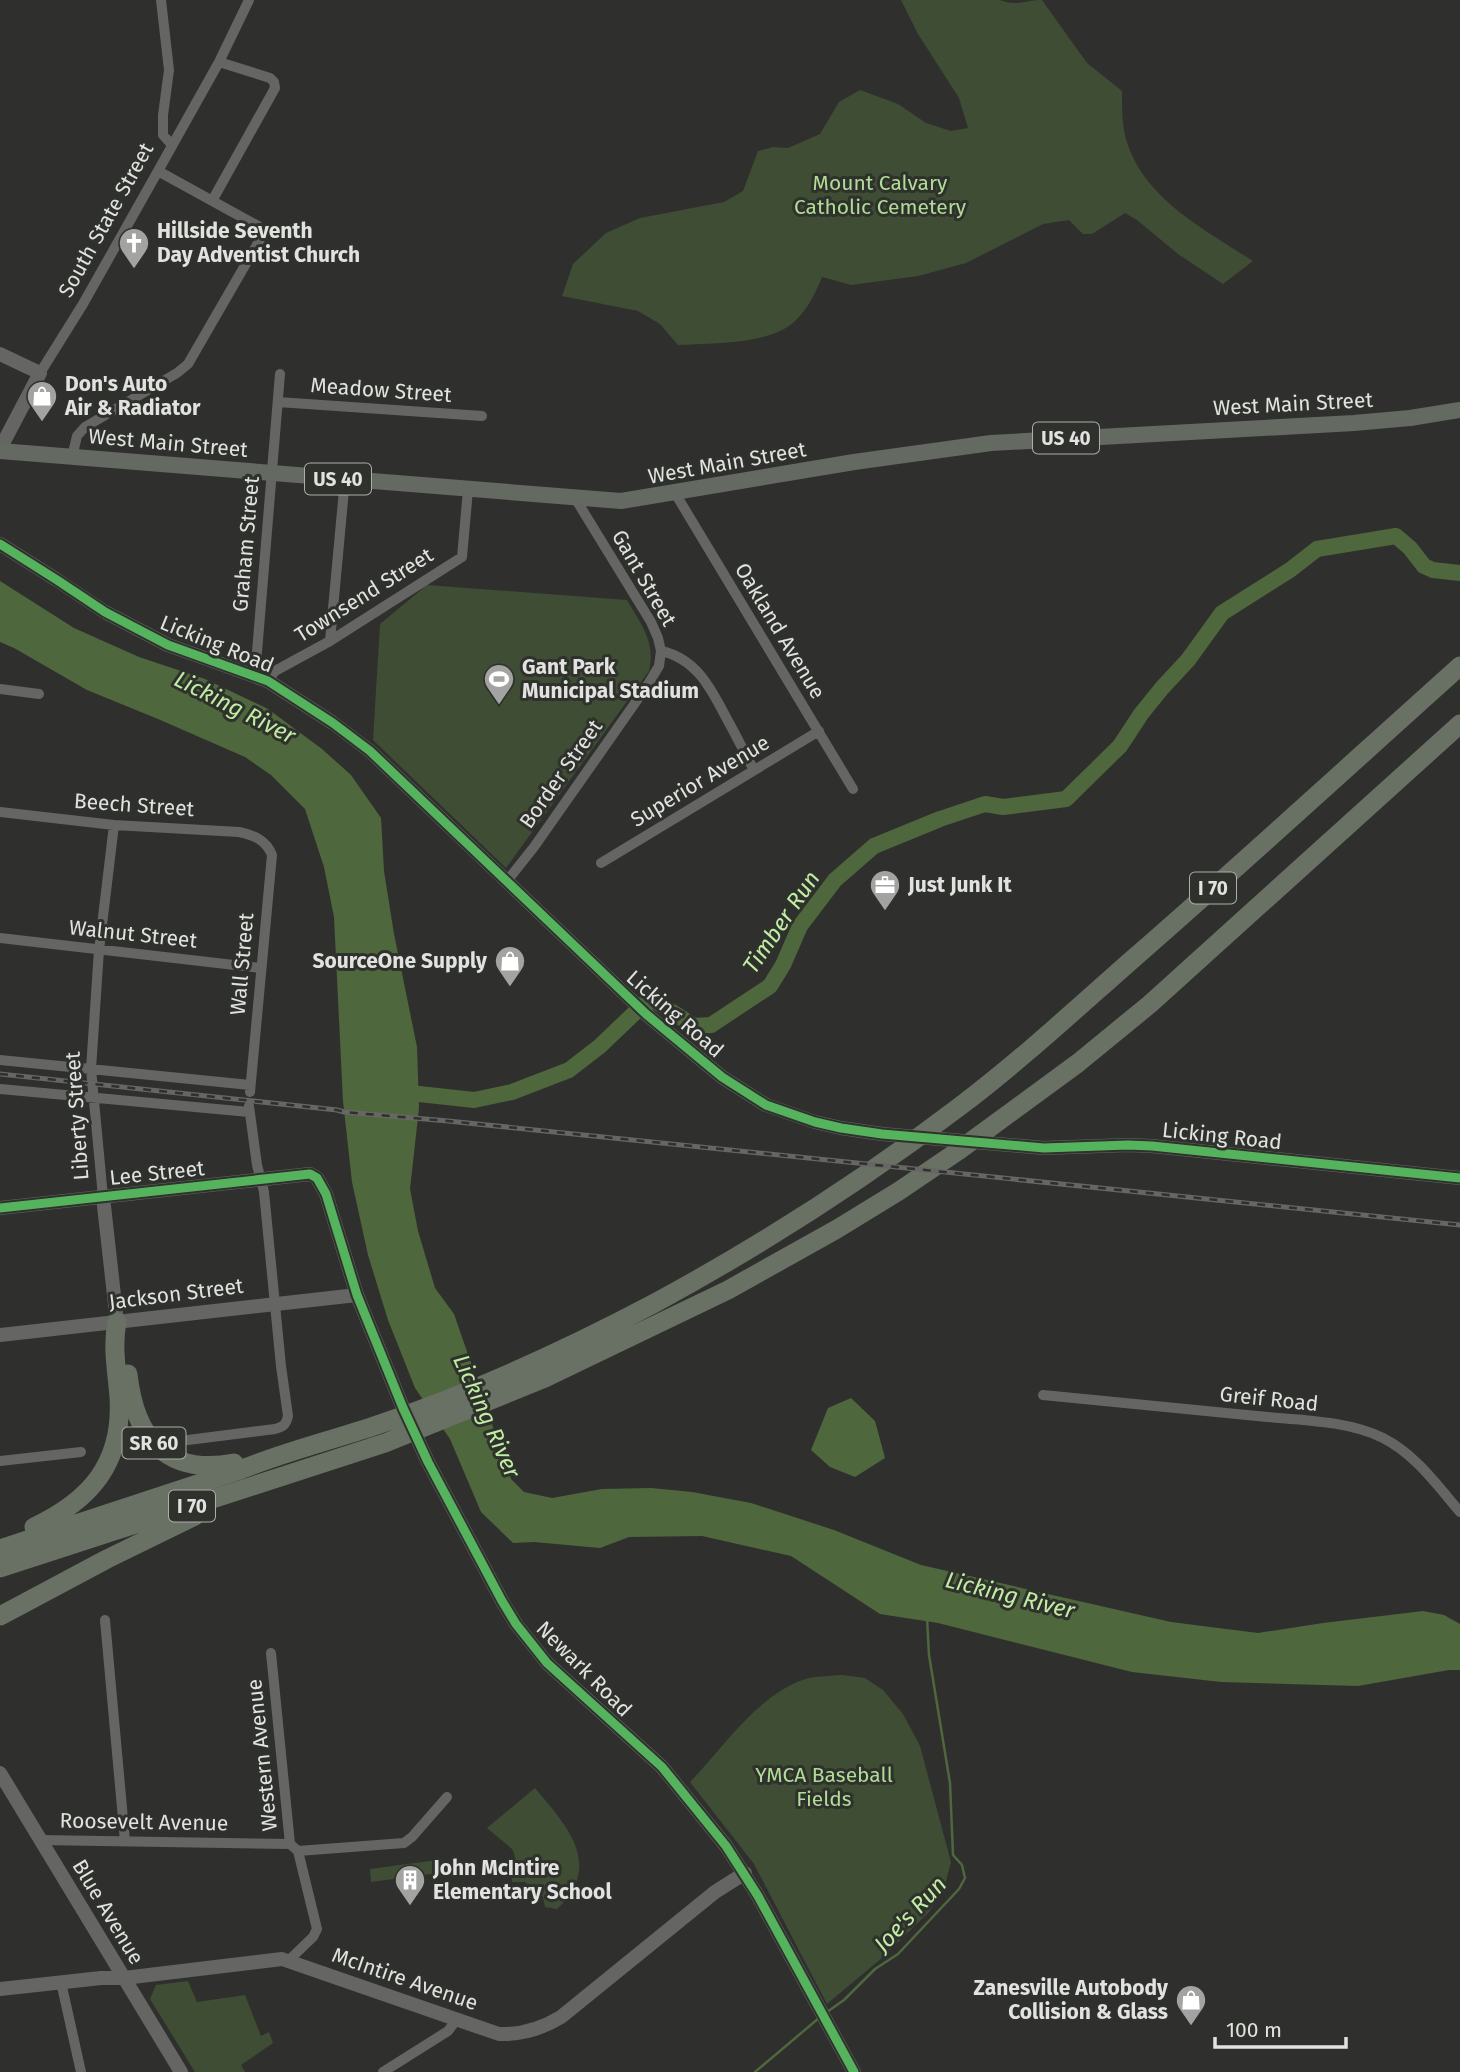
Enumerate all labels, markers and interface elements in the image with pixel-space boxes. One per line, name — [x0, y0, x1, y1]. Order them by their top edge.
street label: South State Street — [53, 138, 159, 302]
park label: Mount Calvary Catholic Cemetery — [794, 170, 967, 220]
place label: Hillside Seventh Day Adventist Church — [157, 218, 360, 268]
church icon: Hillside Seventh Day Adventist Church — [117, 226, 151, 270]
place label: Don's Auto Air & Radiator — [64, 371, 201, 421]
street label: Meadow Street — [310, 372, 453, 408]
shop icon: Don's Auto Air & Radiator — [25, 379, 59, 423]
street label: West Main Street — [1212, 387, 1374, 421]
road number: US 40 — [1033, 422, 1099, 453]
street label: West Main Street — [87, 423, 249, 463]
street label: West Main Street — [646, 436, 808, 490]
road number: US 40 — [305, 464, 371, 494]
street label: Graham Street — [227, 475, 265, 613]
street label: Gant Street — [606, 525, 682, 631]
street label: Townsend Street — [290, 542, 438, 648]
street label: Oakland Avenue — [729, 558, 831, 704]
street label: Licking Road — [156, 609, 278, 679]
place label: Gant Park Municipal Stadium — [522, 654, 699, 704]
sports icon: Gant Park Municipal Stadium — [482, 662, 516, 706]
water label: Licking River — [170, 665, 301, 750]
street label: Border Street — [514, 714, 608, 834]
street label: Superior Avenue — [626, 729, 774, 833]
street label: Beech Street — [73, 788, 195, 822]
water label: Timber Run — [736, 865, 826, 979]
office icon: Just Junk It — [868, 868, 902, 912]
place label: Just Junk It — [907, 872, 1012, 898]
road number: I 70 — [1190, 873, 1236, 904]
street label: Wall Street — [225, 911, 259, 1016]
street label: Walnut Street — [68, 914, 199, 954]
shop icon: SourceOne Supply — [493, 944, 527, 988]
place label: SourceOne Supply — [312, 948, 487, 974]
street label: Licking Road — [621, 965, 729, 1063]
street label: Liberty Street — [60, 1050, 94, 1181]
street label: Licking Road — [1161, 1117, 1283, 1155]
street label: Lee Street — [108, 1155, 206, 1191]
street label: Jackson Street — [107, 1273, 245, 1315]
water label: Licking River — [447, 1350, 527, 1483]
street label: Greif Road — [1218, 1381, 1320, 1417]
road number: SR 60 — [122, 1428, 186, 1458]
road number: I 70 — [169, 1490, 215, 1522]
water label: Licking River — [943, 1565, 1079, 1625]
street label: Newark Road — [531, 1616, 637, 1722]
street label: Western Avenue — [241, 1678, 283, 1832]
park label: YMCA Baseball Fields — [755, 1762, 893, 1812]
street label: Roosevelt Avenue — [59, 1808, 229, 1836]
street label: Blue Avenue — [67, 1855, 149, 1969]
place label: John McIntire Elementary School — [432, 1855, 612, 1905]
building icon: John McIntire Elementary School — [393, 1863, 427, 1907]
water label: Joe's Run — [866, 1870, 952, 1959]
street label: McIntire Avenue — [329, 1942, 481, 2016]
place label: Zanesville Autobody Collision & Glass — [974, 1975, 1168, 2025]
shop icon: Zanesville Autobody Collision & Glass — [1174, 1983, 1208, 2027]
scale bar — [1215, 2006, 1346, 2050]
text: 100 m — [1226, 2017, 1282, 2043]

